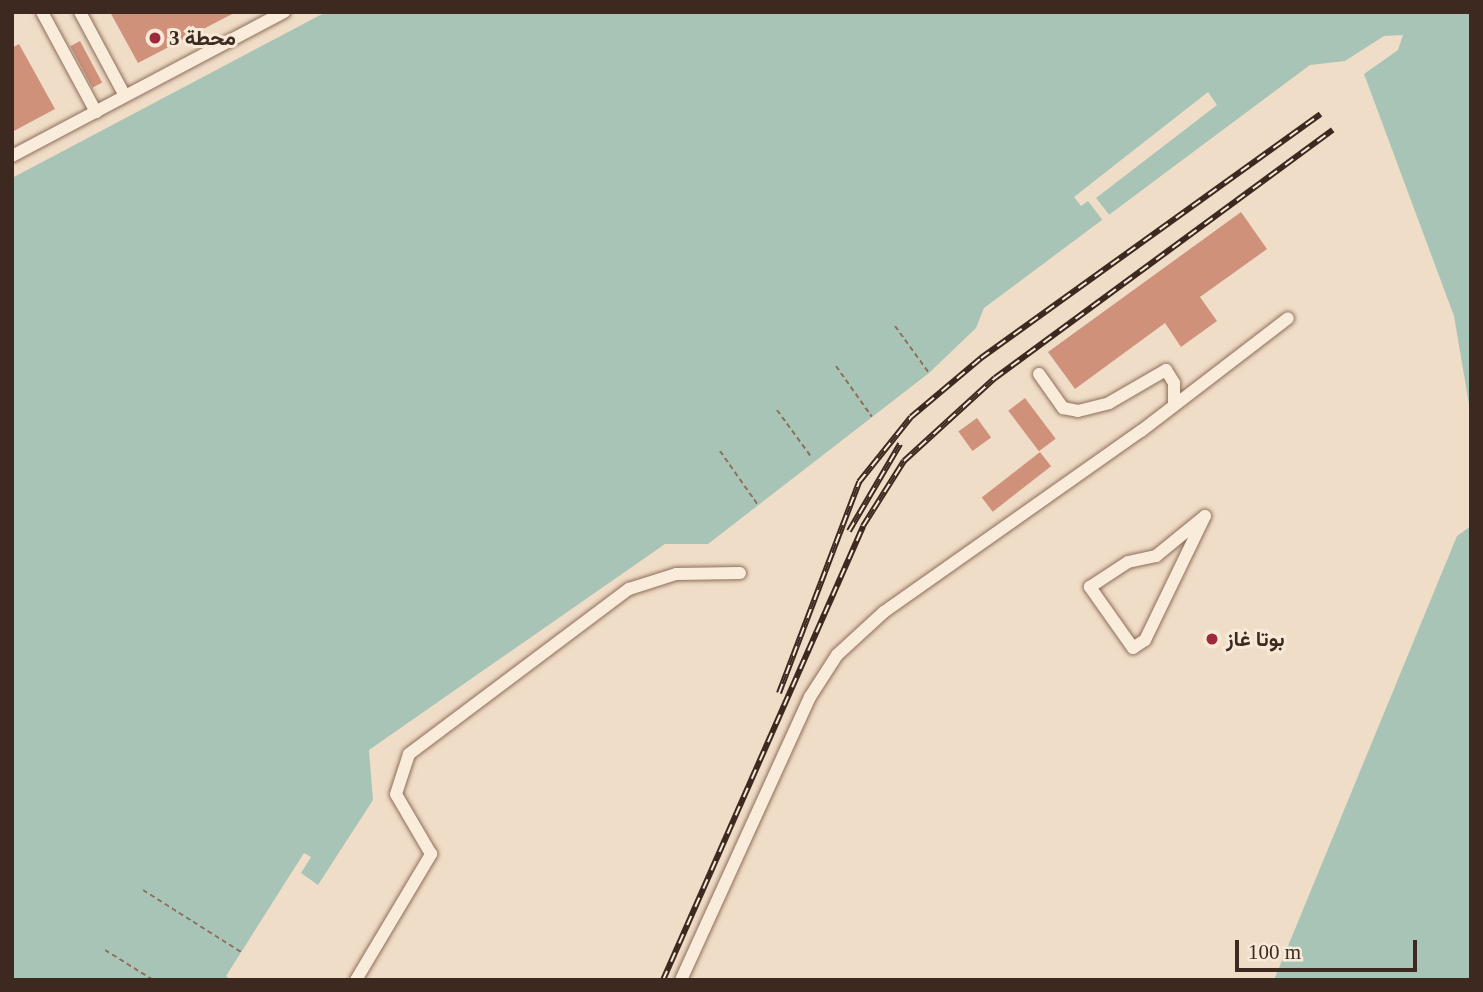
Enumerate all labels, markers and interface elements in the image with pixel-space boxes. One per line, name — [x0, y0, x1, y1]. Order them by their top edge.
place label: محطة 3 — [169, 25, 236, 51]
marker: محطة 3 — [147, 30, 163, 46]
place label: بوتا غاز — [1226, 626, 1285, 652]
marker: بوتا غاز — [1204, 631, 1220, 647]
scale bar — [1238, 926, 1420, 970]
text: 100 m — [1248, 940, 1301, 964]

